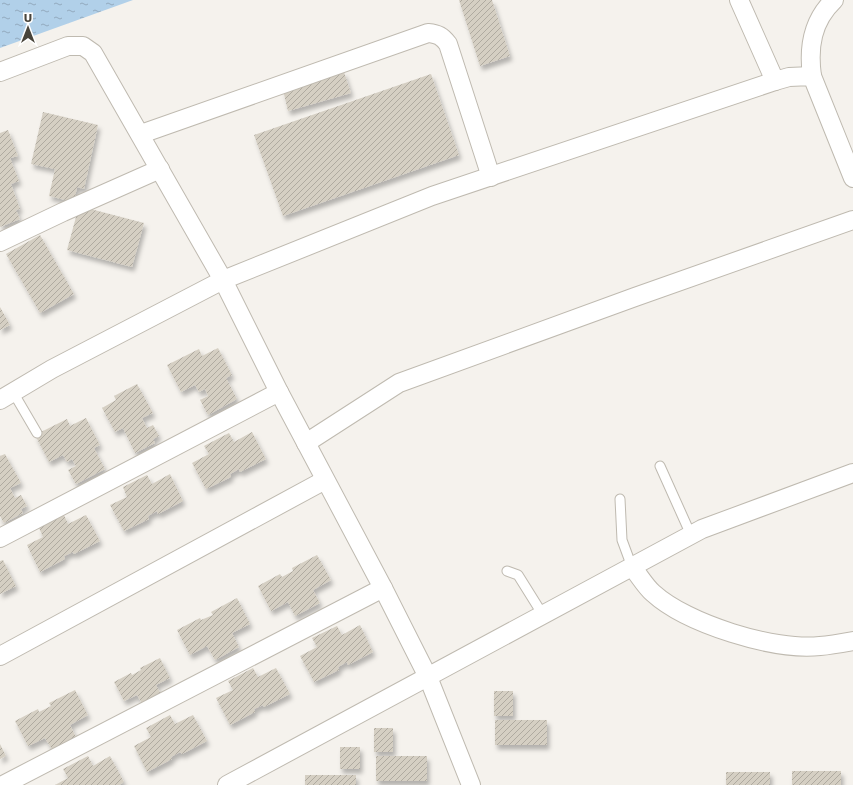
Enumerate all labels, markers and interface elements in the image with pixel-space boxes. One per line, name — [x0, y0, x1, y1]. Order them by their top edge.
north arrow — [8, 8, 48, 48]
text: U — [24, 12, 32, 25]

